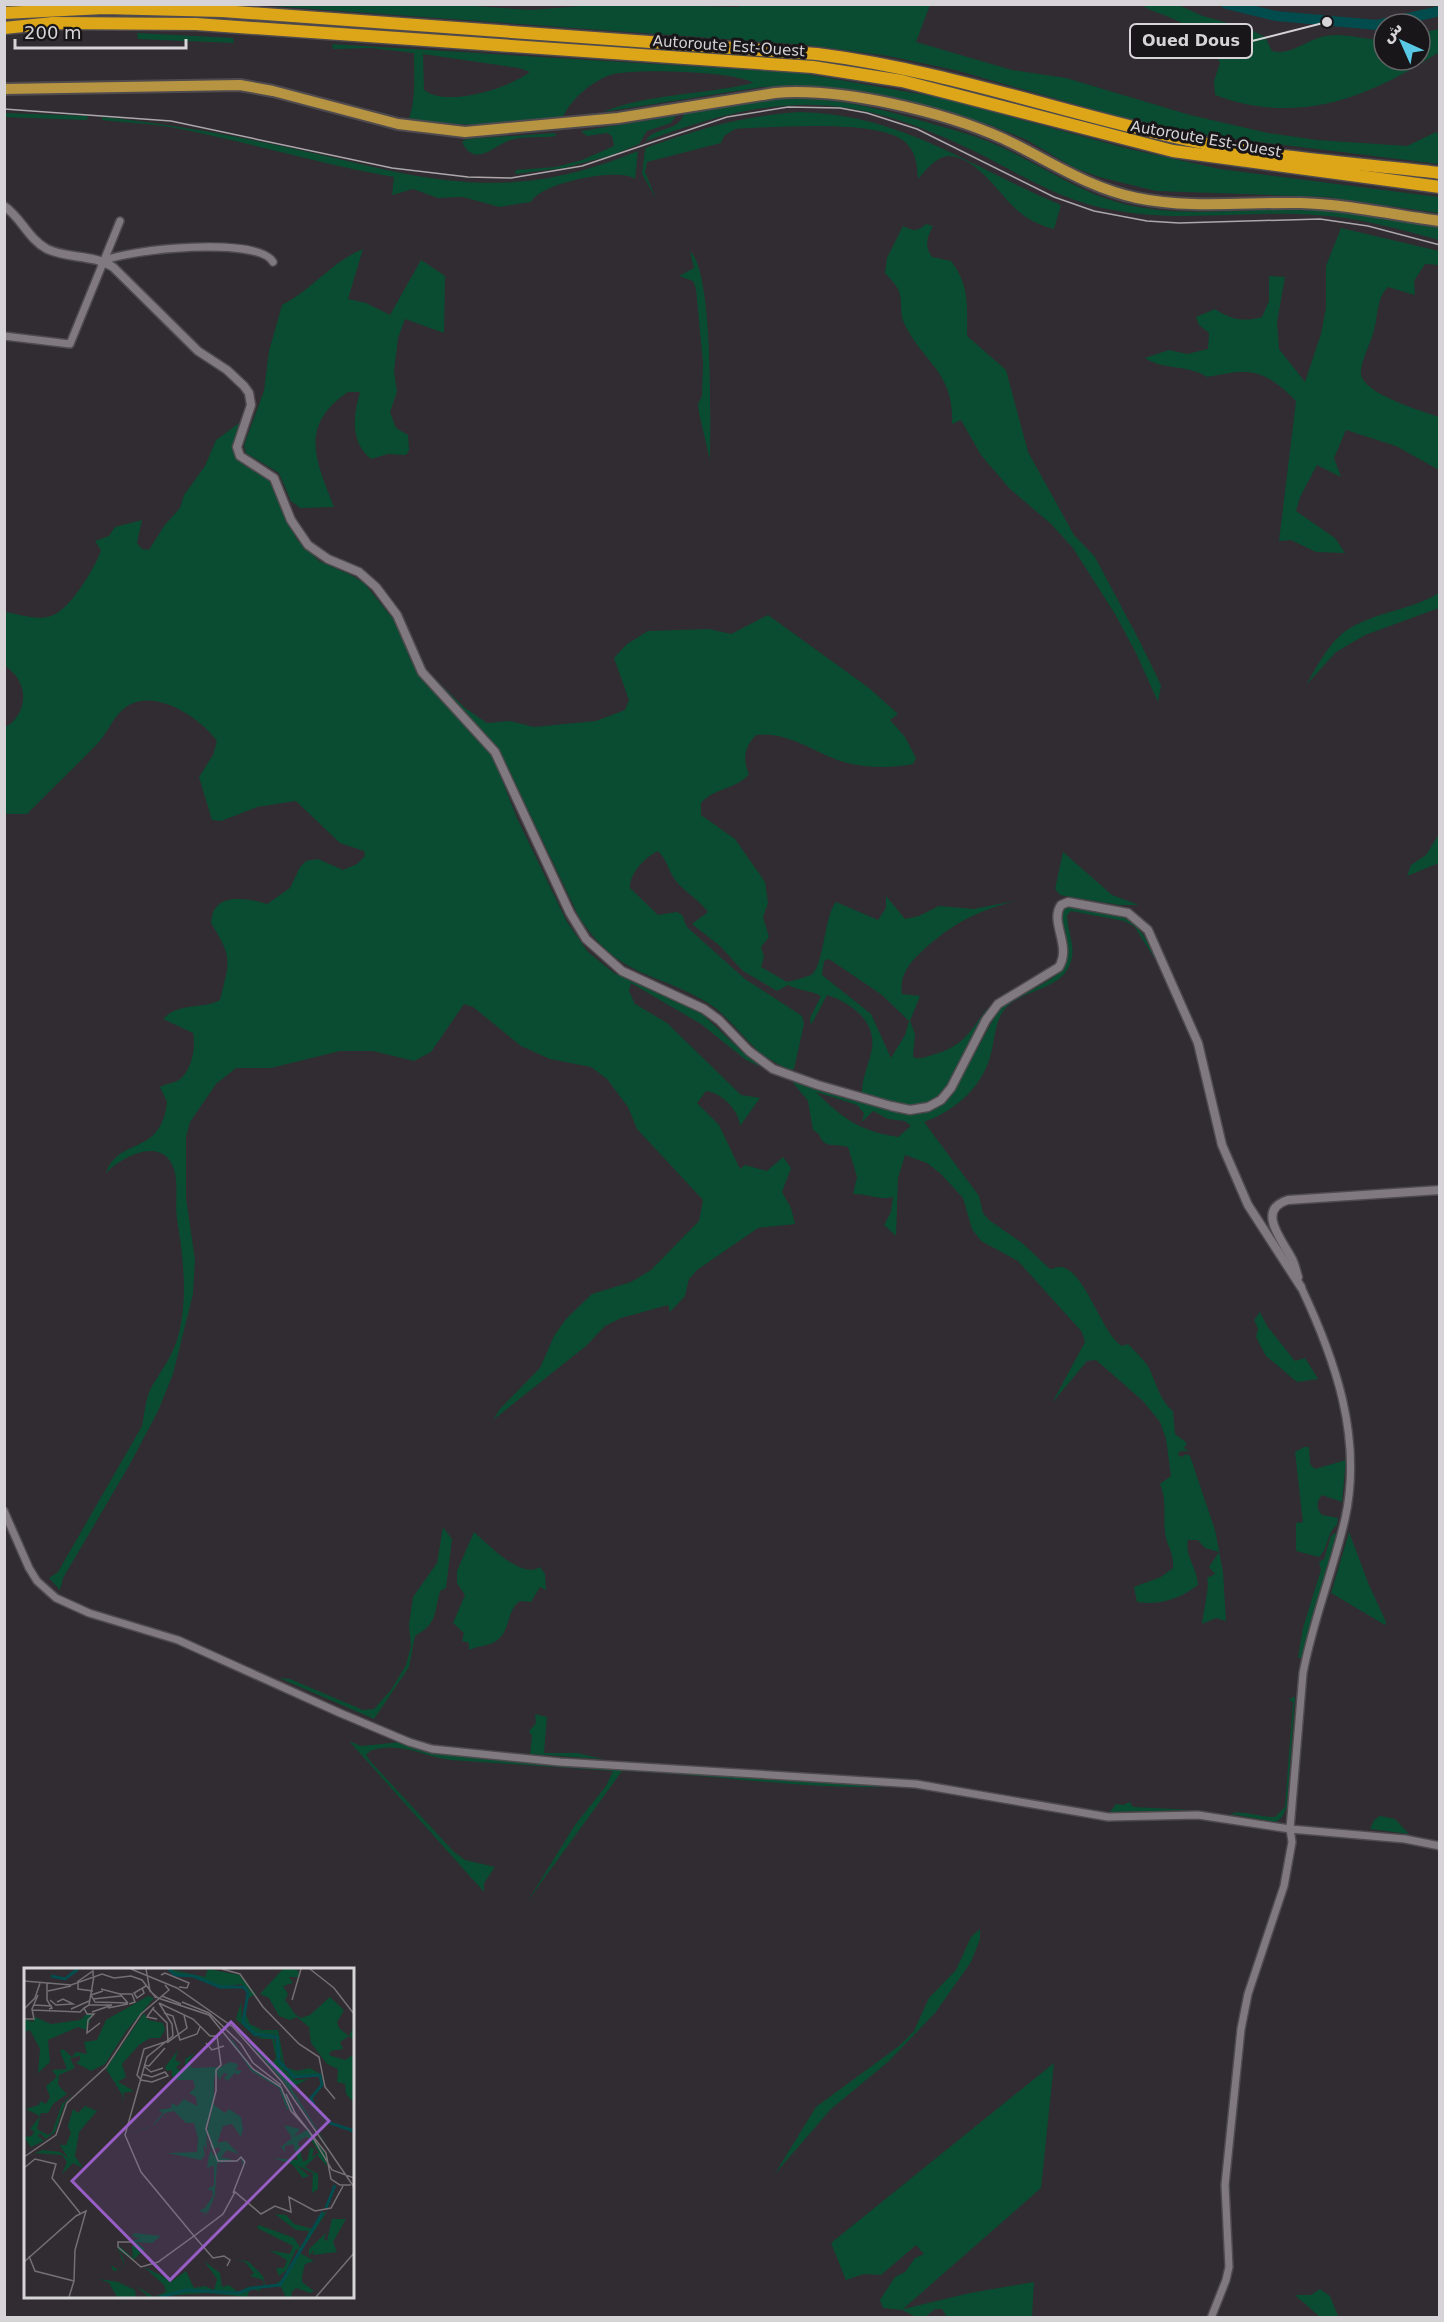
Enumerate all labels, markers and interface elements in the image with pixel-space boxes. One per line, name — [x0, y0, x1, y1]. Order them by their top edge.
scale bar — [15, 12, 186, 50]
north arrow — [1372, 12, 1432, 72]
text: ش — [1377, 17, 1406, 46]
text: 200 m — [24, 22, 82, 43]
callout: Oued Dous — [1130, 24, 1252, 58]
text: Oued Dous — [1142, 31, 1240, 50]
street label: Autoroute Est-Ouest — [652, 32, 806, 60]
street label: Autoroute Est-Ouest — [1129, 117, 1283, 161]
inset map — [24, 1968, 354, 2298]

